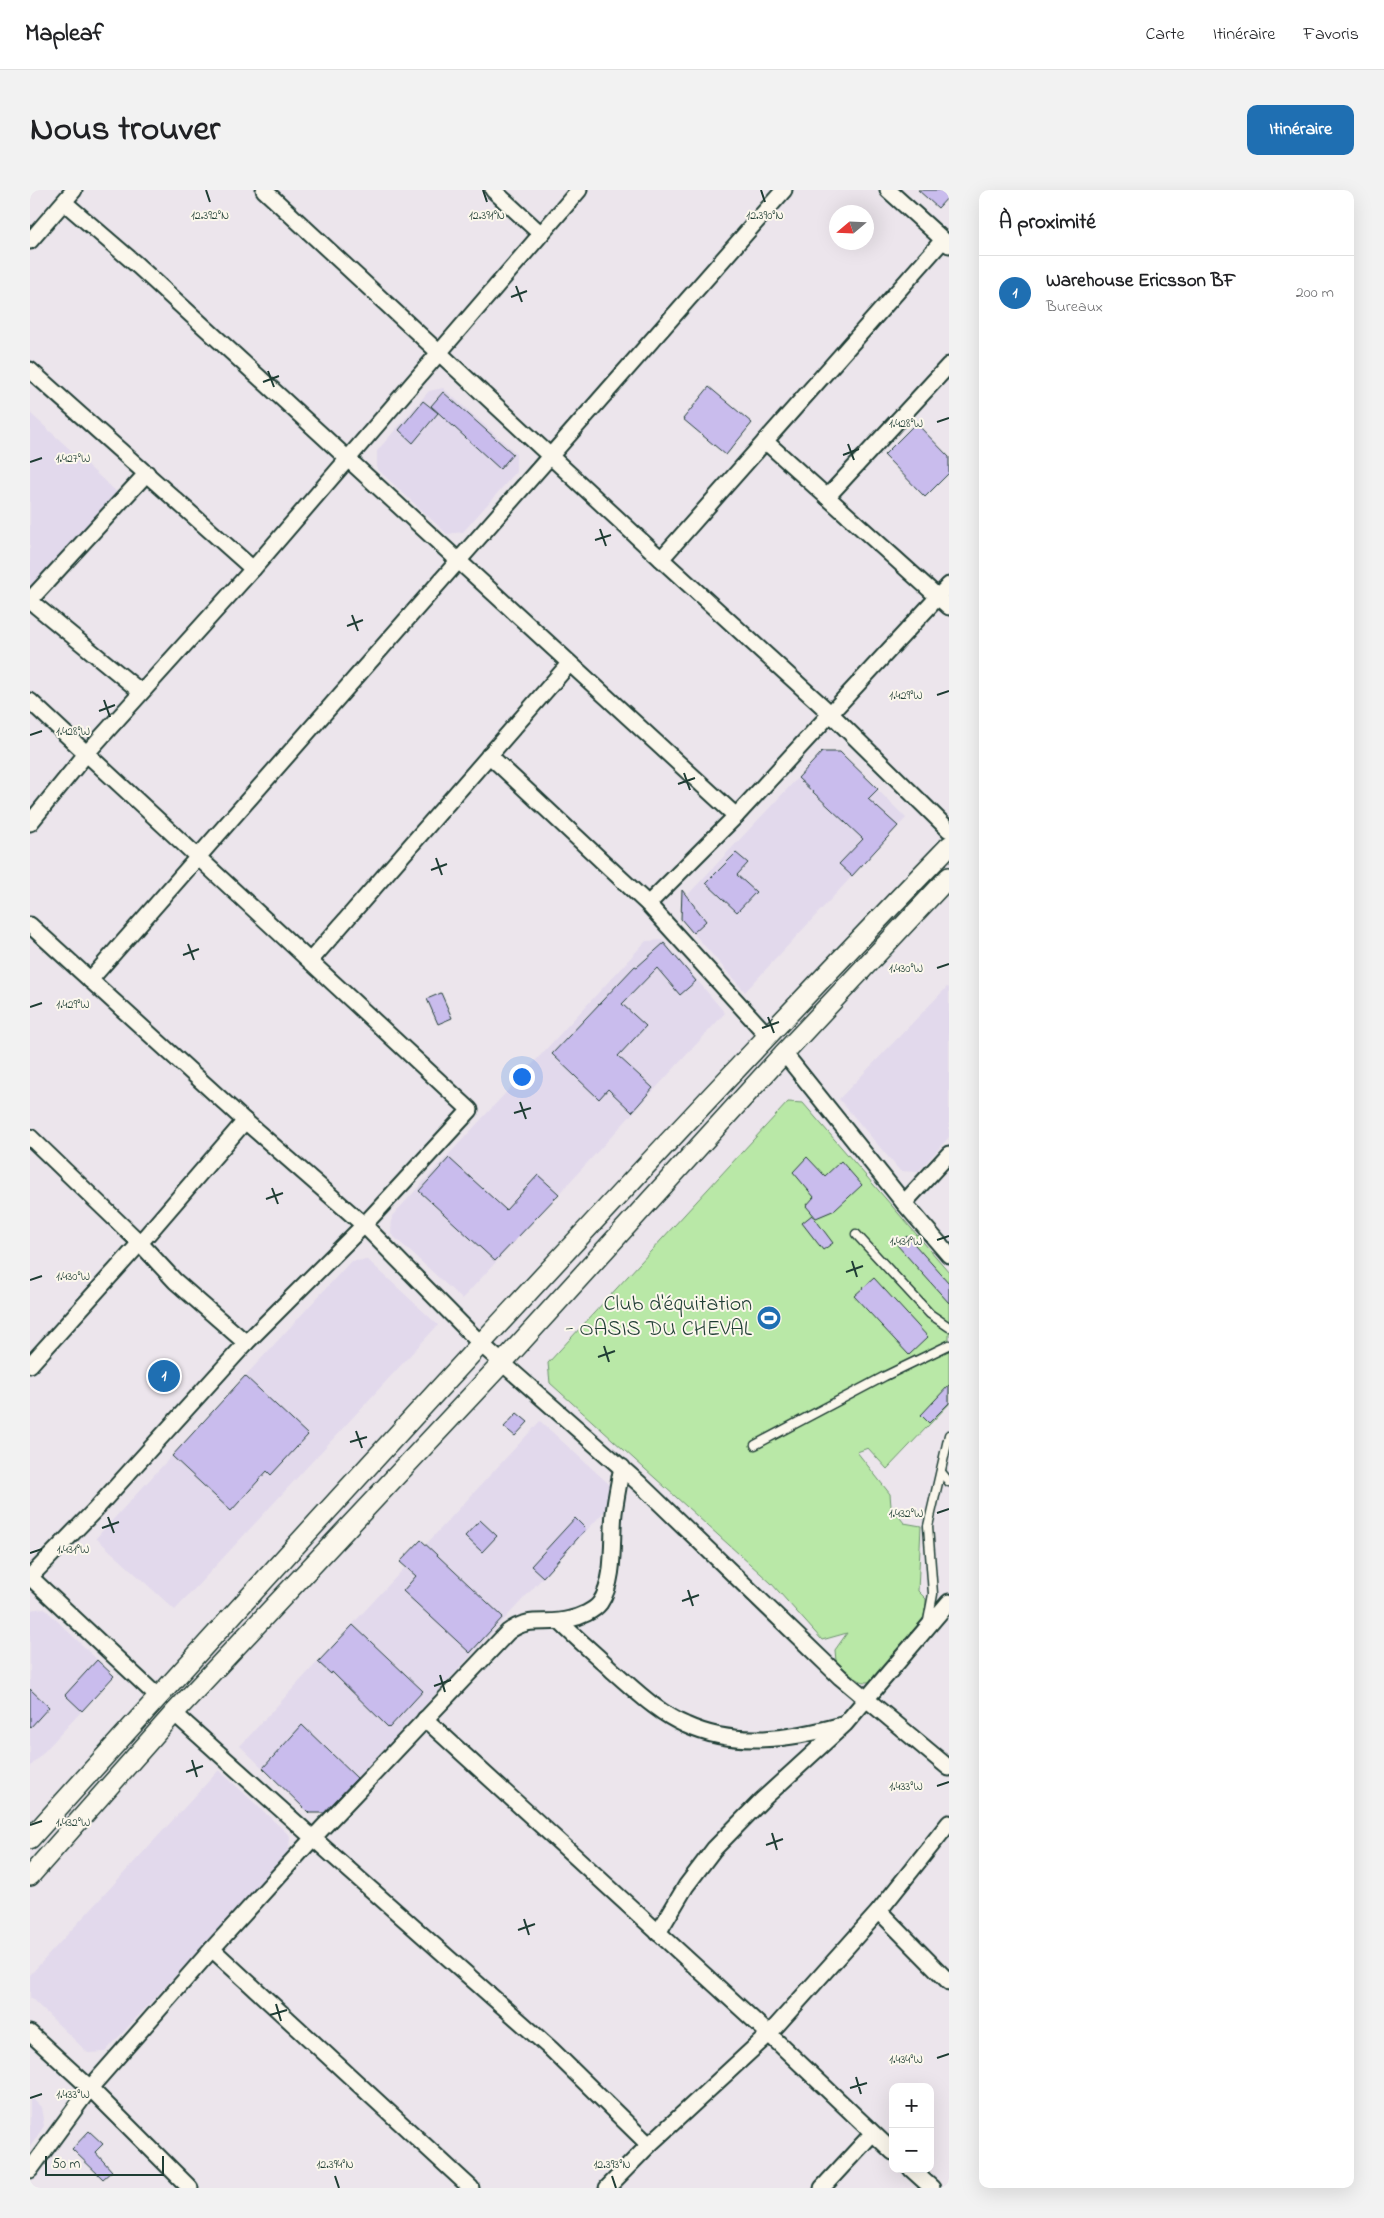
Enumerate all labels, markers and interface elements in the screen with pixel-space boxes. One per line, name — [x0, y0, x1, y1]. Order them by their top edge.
text: Mapleaf — [25, 17, 104, 52]
text: Carte — [1145, 22, 1185, 48]
text: Itinéraire — [1213, 22, 1275, 48]
text: Favoris — [1303, 22, 1359, 48]
text: Nous trouver — [30, 105, 220, 156]
button: Itinéraire — [1247, 105, 1354, 155]
north arrow — [829, 205, 874, 250]
text: 12.392°N — [191, 207, 229, 225]
text: 12.391°N — [469, 207, 505, 225]
text: 12.390°N — [746, 207, 784, 225]
text: À proximité — [999, 208, 1096, 238]
text: Warehouse Ericsson BF — [1046, 268, 1236, 295]
text: 1 — [1012, 281, 1018, 305]
text: 200 m — [1296, 281, 1334, 305]
text: Bureaux — [1046, 295, 1103, 319]
text: 1.428°W — [889, 415, 923, 433]
text: 1.427°W — [56, 450, 90, 468]
text: 1.429°W — [889, 687, 923, 705]
text: 1.428°W — [56, 723, 90, 741]
text: 1.430°W — [889, 960, 923, 978]
text: 1.429°W — [56, 996, 90, 1014]
your location — [509, 1064, 535, 1090]
text: 1.431°W — [890, 1233, 922, 1251]
text: 1.430°W — [56, 1268, 90, 1286]
place label: Club d'équitation - OASIS DU CHEVAL — [566, 1289, 753, 1346]
sports icon: Club d'équitation - OASIS DU CHEVAL — [756, 1305, 782, 1331]
pin: 1 — [148, 1357, 180, 1395]
text: 1.432°W — [889, 1505, 923, 1523]
text: 1.431°W — [57, 1541, 89, 1559]
text: 1.433°W — [889, 1778, 923, 1796]
text: 1.432°W — [56, 1814, 90, 1832]
text: 1.434°W — [889, 2051, 923, 2069]
map controls — [889, 2083, 934, 2173]
button: + — [889, 2083, 934, 2128]
text: 1.433°W — [56, 2086, 90, 2104]
button: − — [889, 2128, 934, 2173]
scale bar — [45, 2153, 164, 2176]
text: 50 m — [52, 2154, 80, 2175]
text: 12.394°N — [316, 2156, 354, 2174]
text: 12.393°N — [593, 2156, 631, 2174]

